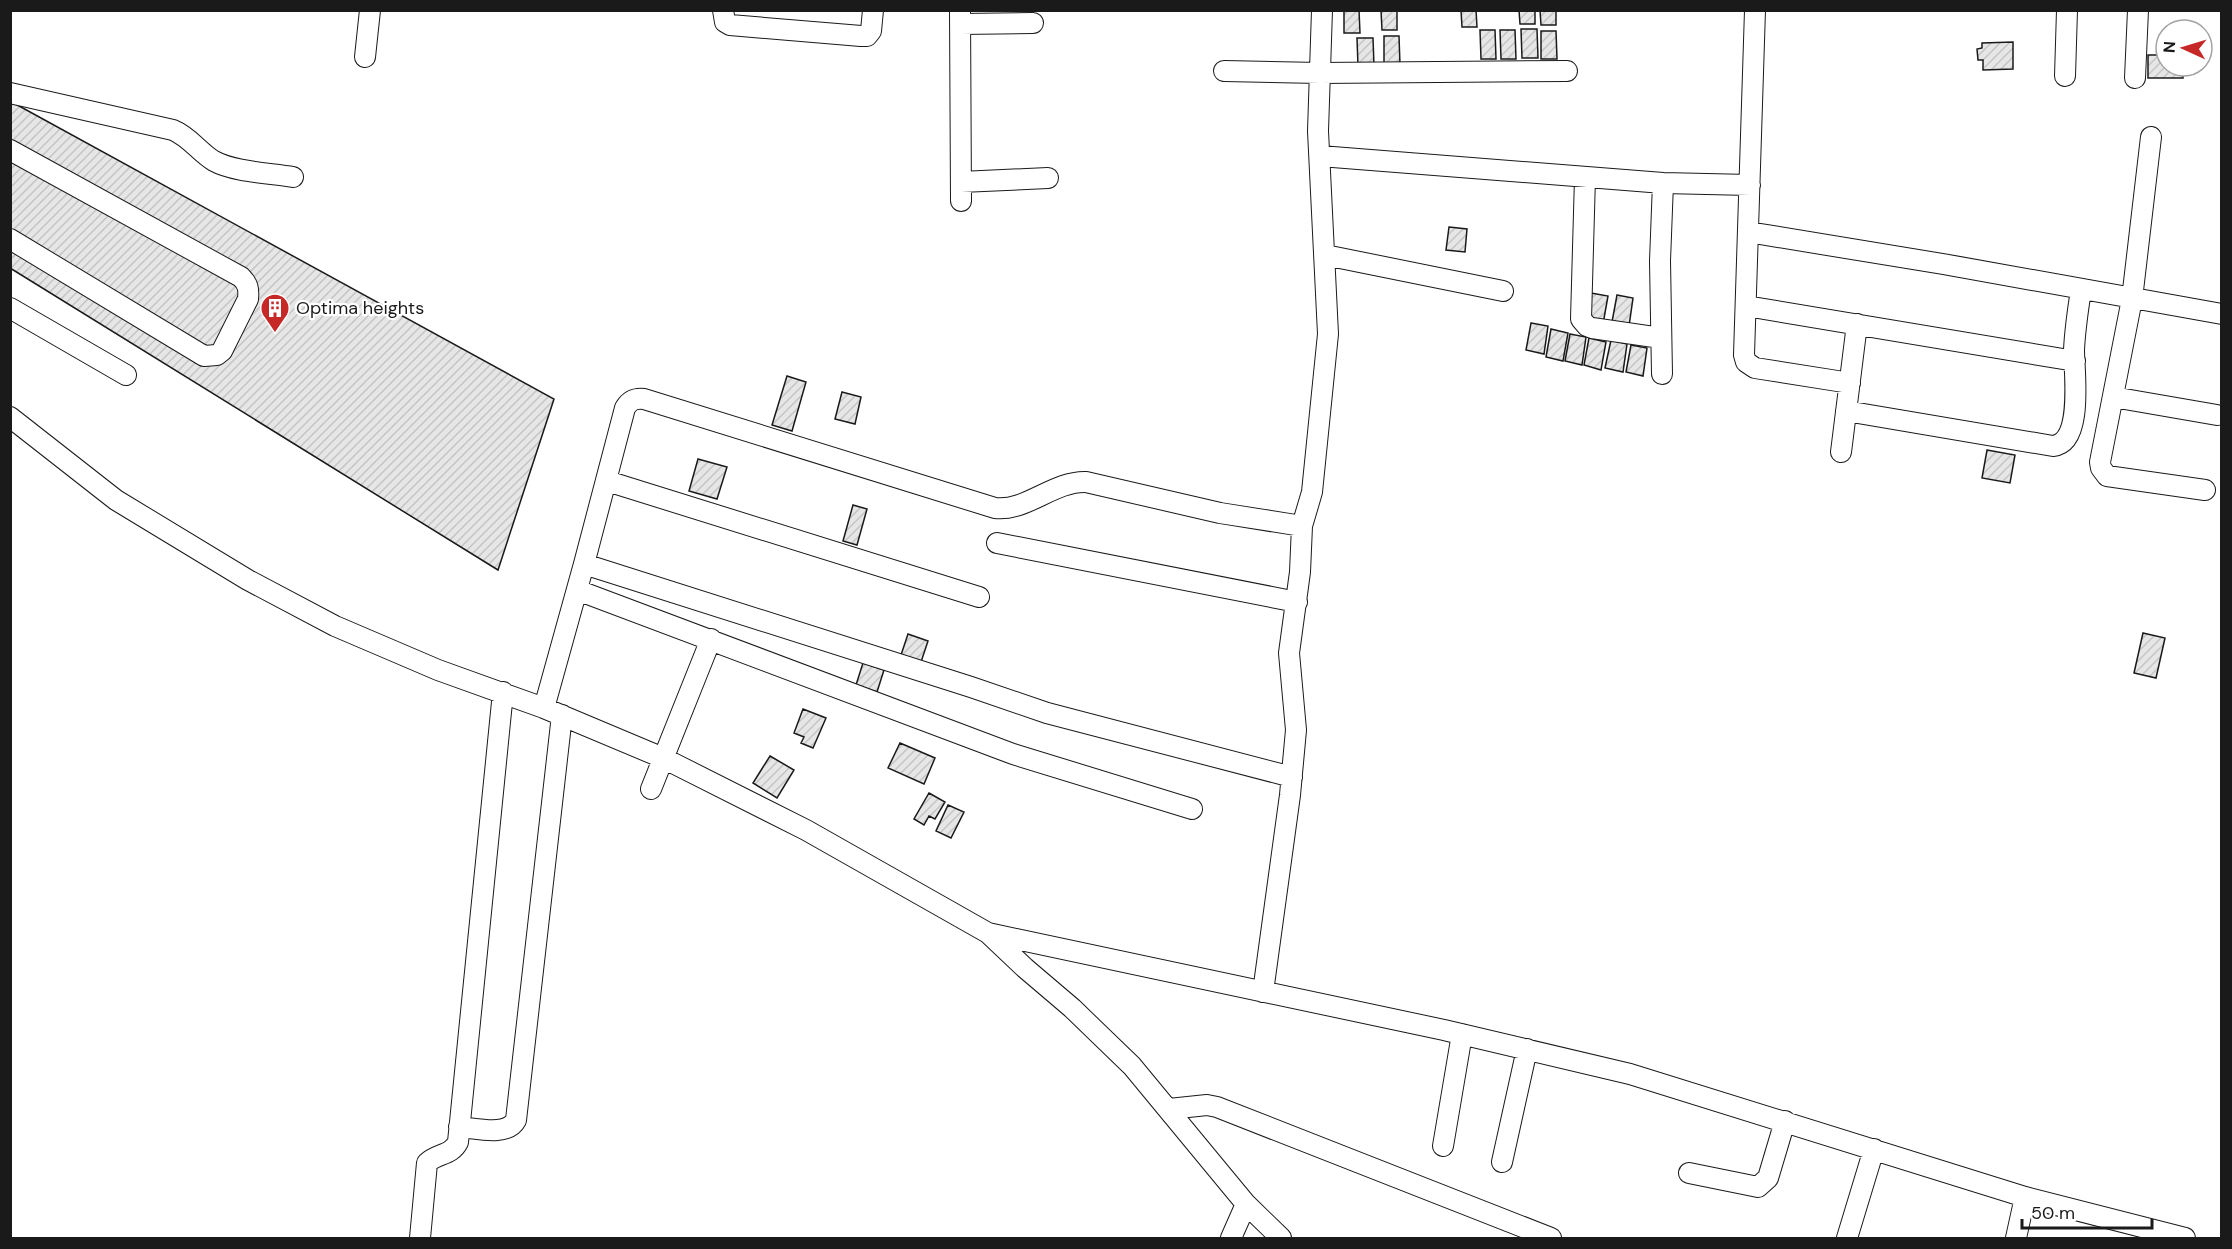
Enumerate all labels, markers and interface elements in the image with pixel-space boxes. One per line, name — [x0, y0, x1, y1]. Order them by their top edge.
north arrow — [2154, 18, 2214, 78]
text: N — [2159, 40, 2180, 54]
building icon: Optima heights — [259, 292, 291, 334]
place label: Optima heights — [296, 296, 424, 320]
scale bar — [2022, 1192, 2152, 1230]
text: 50 m — [2031, 1201, 2075, 1225]

